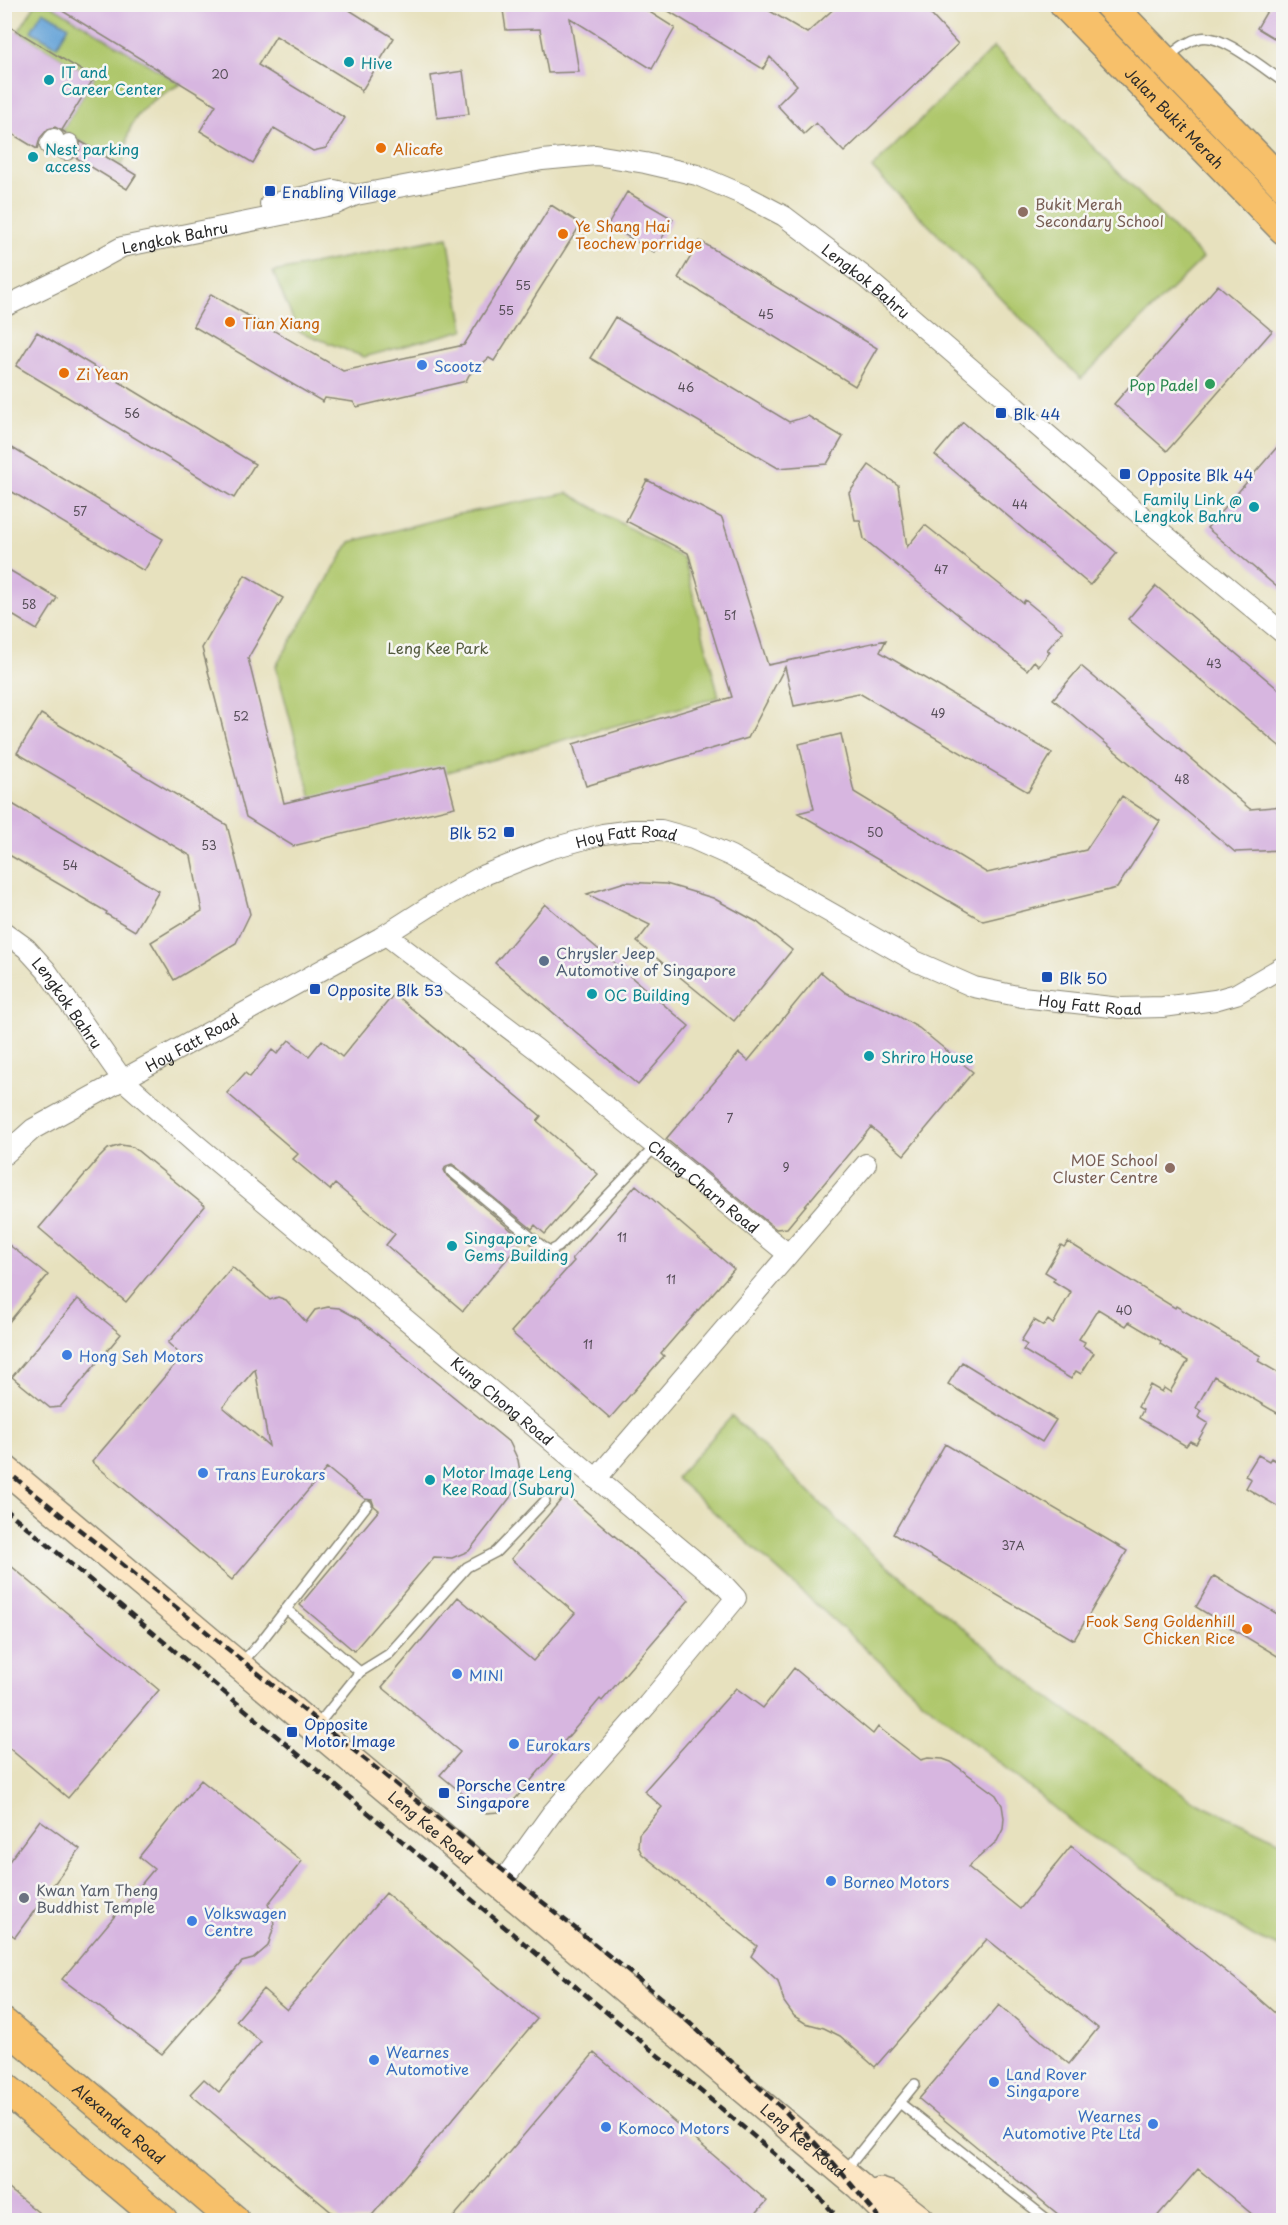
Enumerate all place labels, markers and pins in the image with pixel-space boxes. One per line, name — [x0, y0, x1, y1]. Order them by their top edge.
place label: Hive — [361, 51, 392, 74]
marker: Hive — [342, 55, 356, 69]
place label: IT and Career Center — [61, 60, 163, 100]
marker: IT and Career Center — [42, 73, 56, 87]
place label: Nest parking access — [45, 137, 139, 177]
place label: Alicafe — [393, 137, 443, 160]
marker: Alicafe — [374, 141, 388, 155]
marker: Nest parking access — [26, 150, 40, 164]
place label: Enabling Village — [282, 180, 397, 203]
marker: Enabling Village — [263, 184, 277, 198]
place label: Bukit Merah Secondary School — [1035, 192, 1164, 232]
marker: Bukit Merah Secondary School — [1016, 205, 1030, 219]
place label: Ye Shang Hai Teochew porridge — [575, 214, 702, 254]
marker: Ye Shang Hai Teochew porridge — [556, 227, 570, 241]
place label: Tian Xiang — [242, 311, 320, 334]
marker: Tian Xiang — [223, 315, 237, 329]
place label: Scootz — [434, 354, 482, 377]
marker: Scootz — [415, 358, 429, 372]
place label: Zi Yean — [76, 362, 129, 385]
marker: Zi Yean — [57, 366, 71, 380]
place label: Pop Padel — [1129, 373, 1198, 396]
marker: Pop Padel — [1203, 377, 1217, 391]
place label: Blk 44 — [1013, 402, 1061, 425]
marker: Blk 44 — [994, 406, 1008, 420]
place label: Opposite Blk 44 — [1137, 463, 1253, 486]
marker: Opposite Blk 44 — [1118, 467, 1132, 481]
place label: Family Link @ Lengkok Bahru — [1134, 487, 1242, 527]
marker: Family Link @ Lengkok Bahru — [1247, 500, 1261, 514]
place label: Blk 52 — [449, 821, 497, 844]
marker: Blk 52 — [502, 825, 516, 839]
place label: Chrysler Jeep Automotive of Singapore — [556, 941, 736, 981]
marker: Chrysler Jeep Automotive of Singapore — [537, 954, 551, 968]
place label: Blk 50 — [1059, 966, 1107, 989]
marker: Blk 50 — [1040, 970, 1054, 984]
place label: Opposite Blk 53 — [327, 978, 444, 1001]
marker: Opposite Blk 53 — [308, 982, 322, 996]
place label: OC Building — [604, 983, 690, 1006]
marker: OC Building — [585, 987, 599, 1001]
place label: Shriro House — [881, 1045, 974, 1068]
marker: Shriro House — [862, 1049, 876, 1063]
place label: MOE School Cluster Centre — [1053, 1148, 1158, 1188]
marker: MOE School Cluster Centre — [1163, 1161, 1177, 1175]
place label: Singapore Gems Building — [464, 1226, 568, 1266]
marker: Singapore Gems Building — [445, 1239, 459, 1253]
place label: Hong Seh Motors — [79, 1344, 204, 1367]
marker: Hong Seh Motors — [60, 1348, 74, 1362]
place label: Motor Image Leng Kee Road (Subaru) — [442, 1460, 575, 1500]
place label: Trans Eurokars — [215, 1462, 325, 1485]
marker: Trans Eurokars — [196, 1466, 210, 1480]
marker: Motor Image Leng Kee Road (Subaru) — [423, 1473, 437, 1487]
place label: Fook Seng Goldenhill Chicken Rice — [1085, 1609, 1235, 1649]
marker: Fook Seng Goldenhill Chicken Rice — [1240, 1622, 1254, 1636]
place label: MINI — [469, 1663, 503, 1686]
marker: MINI — [450, 1667, 464, 1681]
place label: Opposite Motor Image — [304, 1712, 396, 1752]
marker: Opposite Motor Image — [285, 1725, 299, 1739]
place label: Eurokars — [526, 1733, 591, 1756]
marker: Eurokars — [507, 1737, 521, 1751]
place label: Porsche Centre Singapore — [456, 1773, 565, 1813]
marker: Porsche Centre Singapore — [437, 1786, 451, 1800]
place label: Borneo Motors — [843, 1870, 949, 1893]
marker: Borneo Motors — [824, 1874, 838, 1888]
place label: Kwan Yam Theng Buddhist Temple — [36, 1878, 158, 1918]
marker: Kwan Yam Theng Buddhist Temple — [17, 1891, 31, 1905]
place label: Volkswagen Centre — [204, 1901, 287, 1941]
marker: Volkswagen Centre — [185, 1914, 199, 1928]
place label: Wearnes Automotive — [386, 2040, 469, 2080]
marker: Wearnes Automotive — [367, 2053, 381, 2067]
place label: Land Rover Singapore — [1006, 2062, 1086, 2102]
marker: Land Rover Singapore — [987, 2075, 1001, 2089]
place label: Wearnes Automotive Pte Ltd — [1003, 2104, 1141, 2144]
place label: Komoco Motors — [618, 2116, 729, 2139]
marker: Wearnes Automotive Pte Ltd — [1146, 2117, 1160, 2131]
marker: Komoco Motors — [599, 2120, 613, 2134]

